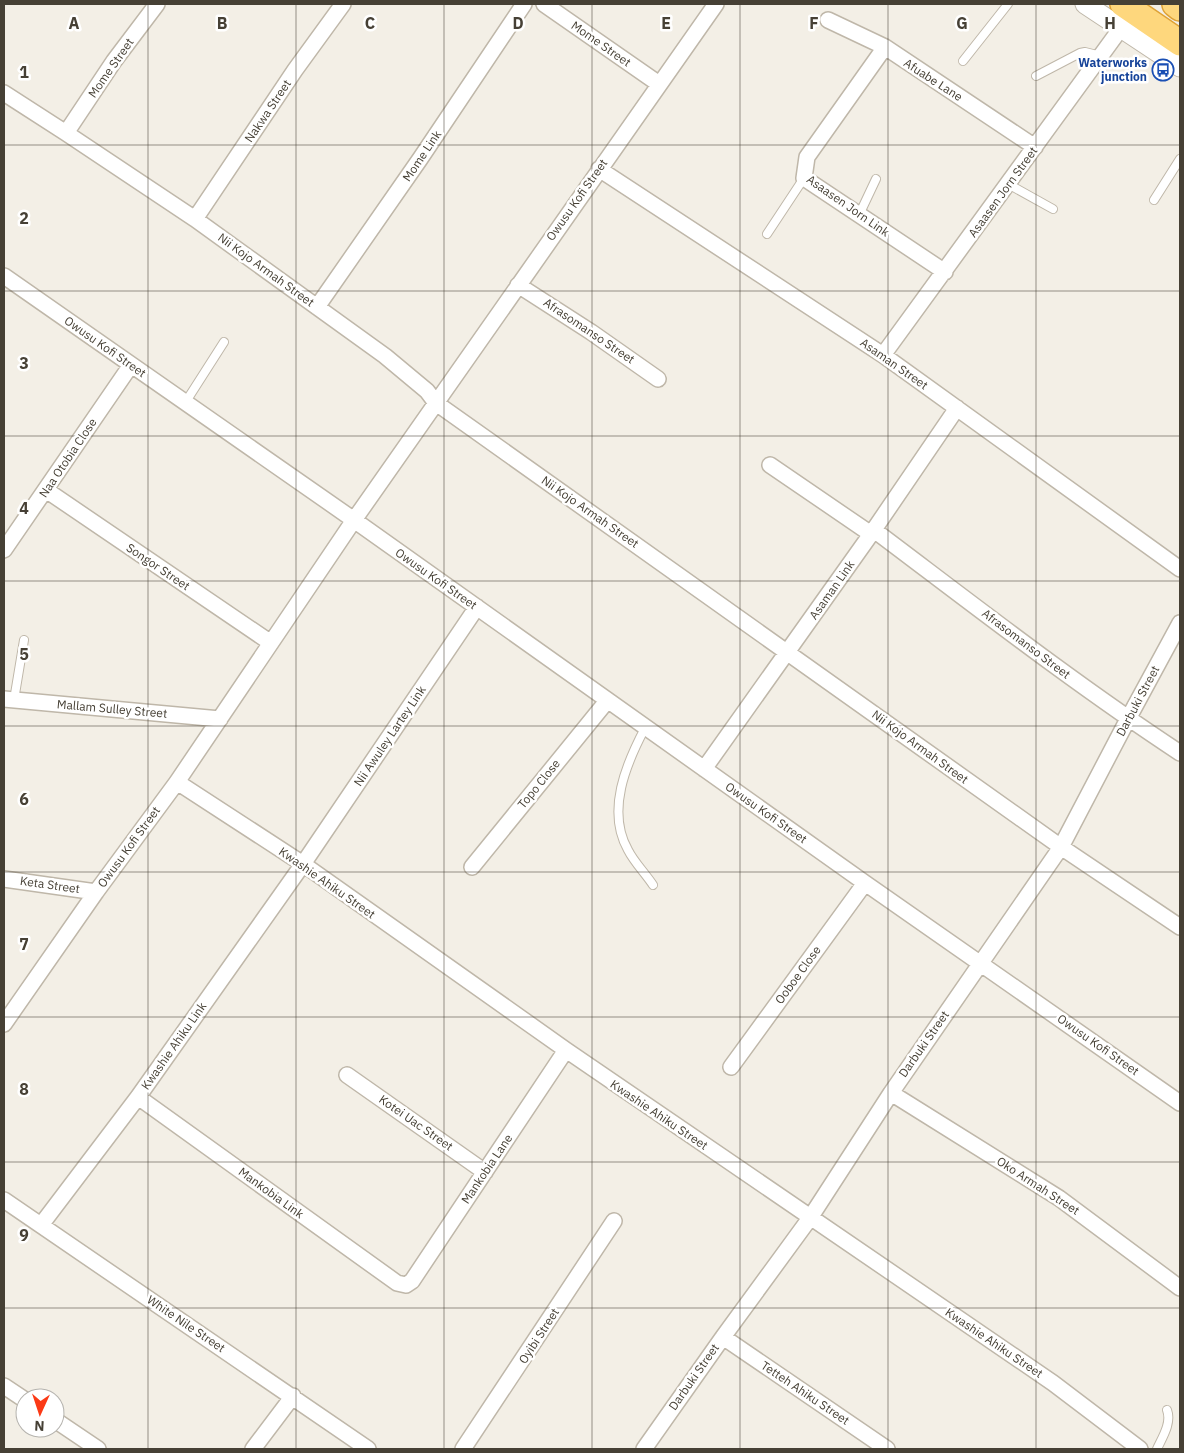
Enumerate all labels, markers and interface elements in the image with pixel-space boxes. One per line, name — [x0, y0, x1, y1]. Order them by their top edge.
text: A — [69, 13, 80, 33]
text: B — [217, 13, 228, 33]
text: C — [365, 13, 375, 33]
text: D — [512, 13, 524, 33]
text: E — [661, 13, 671, 33]
text: F — [809, 13, 819, 33]
text: G — [956, 13, 968, 33]
text: H — [1104, 13, 1116, 33]
street label: Mome Street — [569, 18, 634, 70]
street label: Mome Street — [85, 35, 137, 100]
street label: Afuabe Lane — [901, 55, 966, 104]
place label: Waterworks junction — [1078, 55, 1147, 84]
bus stop icon: Waterworks junction — [1151, 58, 1175, 82]
text: 1 — [19, 62, 29, 82]
street label: Nakwa Street — [241, 76, 294, 145]
street label: Mome Link — [399, 127, 445, 184]
street label: Asaasen Jorn Street — [965, 144, 1040, 240]
street label: Owusu Kofi Street — [543, 156, 610, 244]
street label: Asaasen Jorn Link — [804, 171, 893, 240]
text: 2 — [19, 208, 29, 228]
street label: Nii Kojo Armah Street — [215, 230, 317, 310]
street label: Afrasomanso Street — [541, 294, 638, 367]
street label: Owusu Kofi Street — [61, 313, 149, 380]
street label: Asaman Street — [857, 335, 931, 393]
text: 3 — [19, 353, 29, 373]
street label: Naa Otobia Close — [35, 415, 100, 500]
street label: Nii Kojo Armah Street — [539, 472, 642, 551]
text: 4 — [19, 498, 29, 518]
street label: Songor Street — [124, 540, 193, 593]
street label: Owusu Kofi Street — [392, 545, 480, 612]
street label: Asaman Link — [806, 557, 858, 622]
street label: Afrasomanso Street — [979, 605, 1074, 682]
text: 5 — [19, 644, 29, 664]
street label: Darbuki Street — [1113, 663, 1162, 739]
street label: Nii Awuley Lartey Link — [350, 682, 429, 789]
street label: Mallam Sulley Street — [56, 696, 168, 721]
street label: Nii Kojo Armah Street — [869, 707, 971, 787]
street label: Topo Close — [514, 756, 563, 811]
street label: Owusu Kofi Street — [722, 779, 810, 846]
text: 6 — [19, 789, 29, 809]
street label: Owusu Kofi Street — [94, 803, 163, 890]
street label: Kwashie Ahiku Street — [276, 844, 378, 922]
street label: Keta Street — [19, 873, 81, 896]
text: 7 — [19, 934, 29, 954]
street label: Ooboe Close — [771, 942, 824, 1007]
street label: Kwashie Ahiku Link — [138, 998, 210, 1092]
street label: Darbuki Street — [895, 1008, 952, 1080]
street label: Owusu Kofi Street — [1054, 1011, 1142, 1078]
street label: Kwashie Ahiku Street — [608, 1076, 711, 1153]
text: 8 — [19, 1079, 29, 1099]
street label: Kotei Uac Street — [376, 1092, 456, 1154]
street label: Mankobia Lane — [458, 1131, 516, 1206]
street label: Oko Armah Street — [994, 1153, 1082, 1218]
street label: Mankobia Link — [236, 1164, 307, 1222]
text: 9 — [19, 1225, 29, 1245]
street label: White Nile Street — [144, 1292, 228, 1355]
street label: Kwashie Ahiku Street — [943, 1304, 1046, 1381]
street label: Oyibi Street — [515, 1305, 562, 1366]
street label: Darbuki Street — [665, 1341, 722, 1413]
street label: Tetteh Ahiku Street — [758, 1357, 852, 1428]
north arrow — [15, 1388, 65, 1438]
text: N — [34, 1417, 45, 1435]

